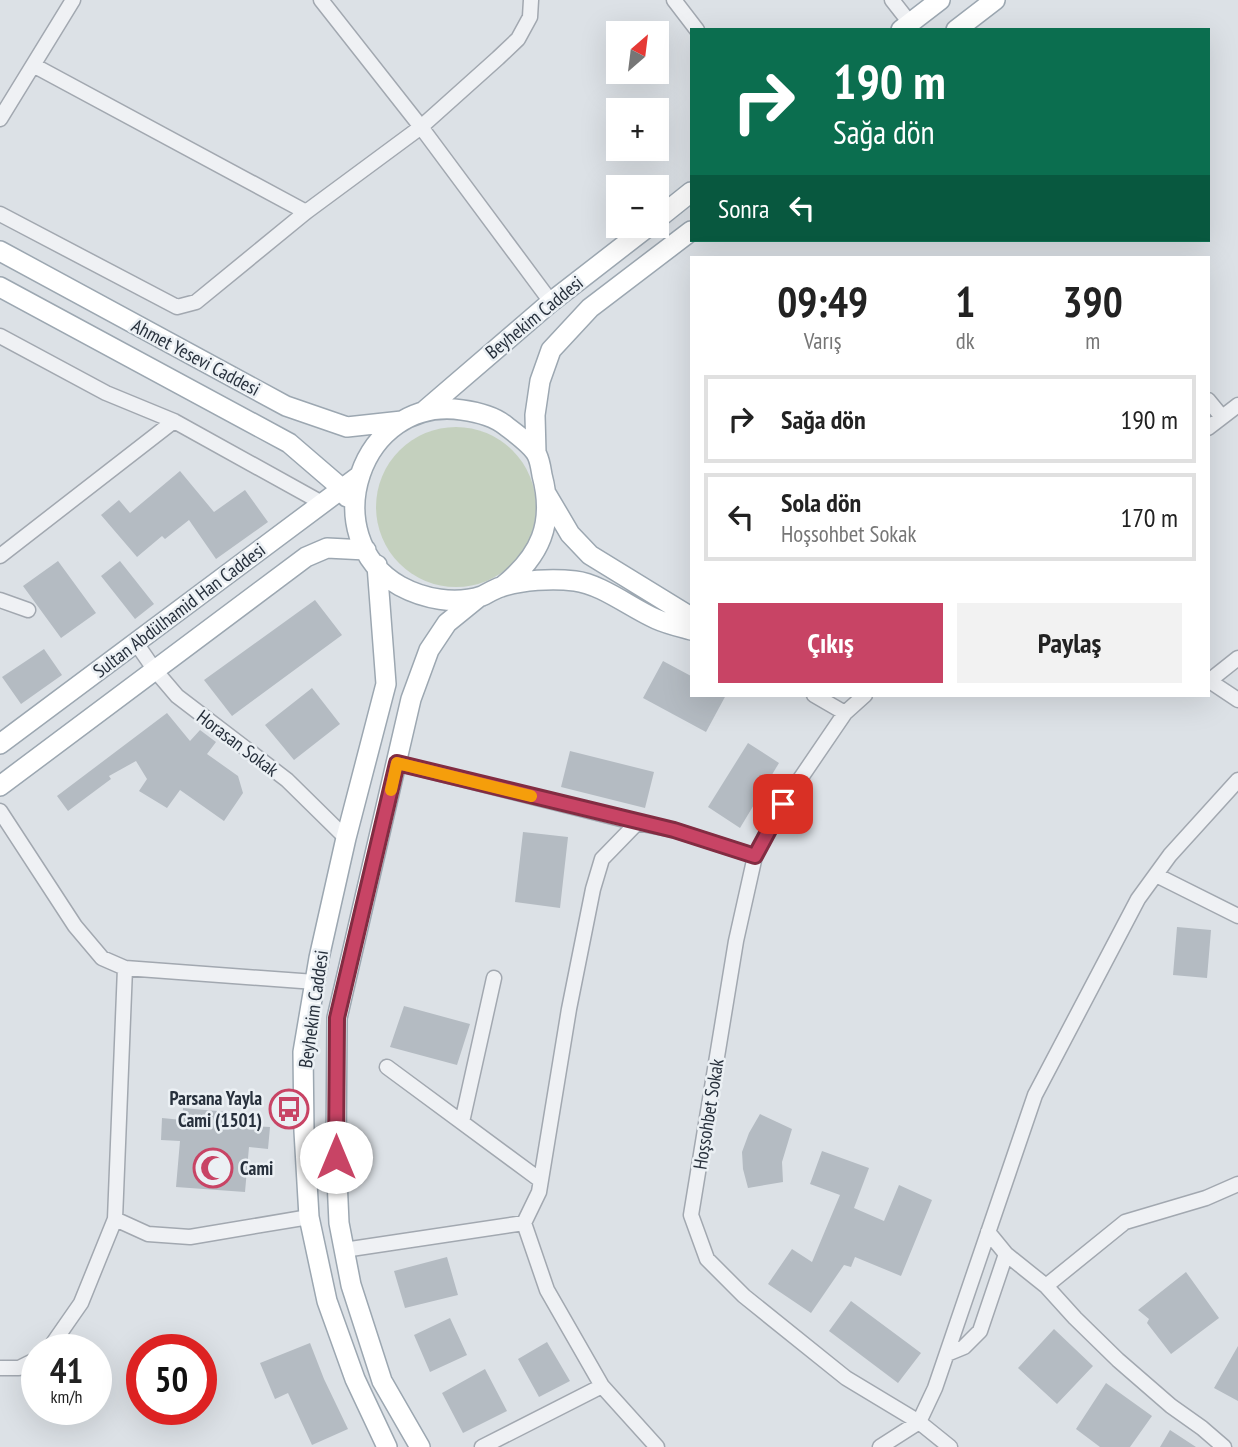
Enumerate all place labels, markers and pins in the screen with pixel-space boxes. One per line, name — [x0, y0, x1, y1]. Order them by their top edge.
pin — [753, 774, 813, 834]
place label: Parsana Yayla Cami (1501) — [169, 1086, 262, 1132]
bus stop icon: Parsana Yayla Cami (1501) — [268, 1088, 310, 1130]
mosque icon: Cami — [192, 1147, 234, 1189]
place label: Cami — [240, 1156, 273, 1180]

